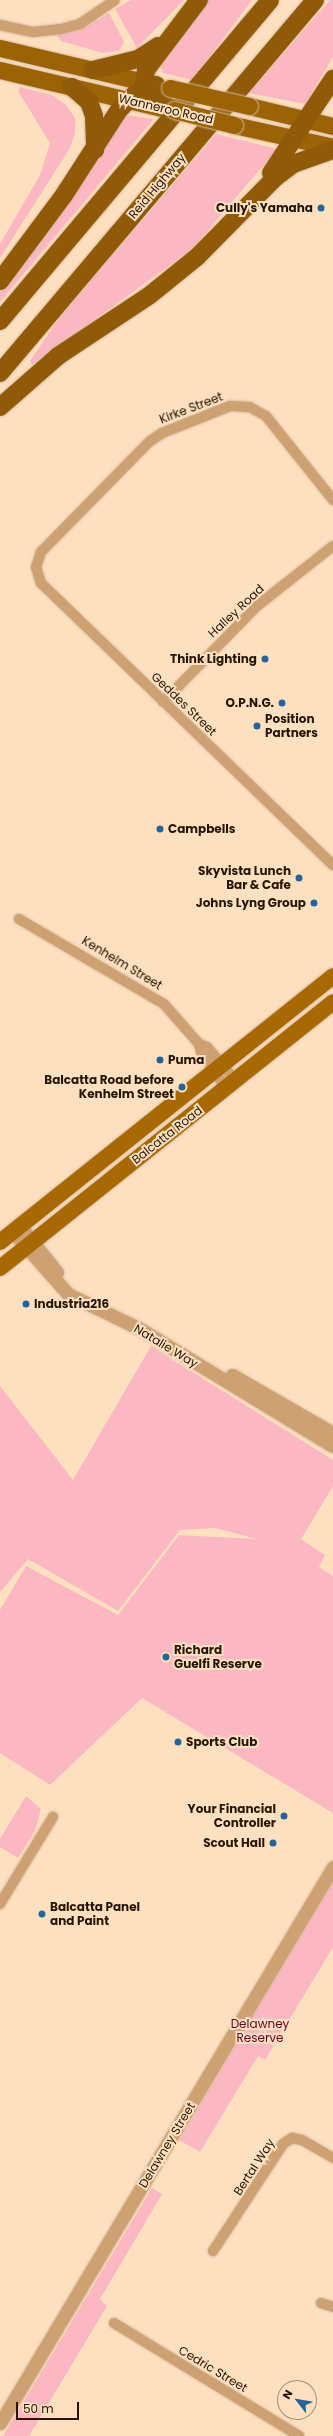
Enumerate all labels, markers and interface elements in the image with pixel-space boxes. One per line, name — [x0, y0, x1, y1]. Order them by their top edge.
street label: Wanneroo Road — [117, 91, 215, 127]
street label: Reid Highway — [126, 150, 188, 222]
place label: Cully's Yamaha — [216, 201, 313, 215]
marker: Cully's Yamaha — [316, 203, 326, 213]
street label: Kirke Street — [157, 389, 225, 427]
street label: Halley Road — [205, 582, 267, 640]
place label: Think Lighting — [170, 652, 257, 666]
marker: Think Lighting — [260, 654, 270, 664]
street label: Geddes Street — [148, 669, 220, 739]
place label: O.P.N.G. — [225, 696, 274, 710]
marker: O.P.N.G. — [277, 698, 287, 708]
place label: Position Partners — [265, 712, 318, 740]
marker: Position Partners — [252, 721, 262, 731]
place label: Campbells — [168, 822, 235, 836]
marker: Campbells — [155, 824, 165, 834]
place label: Skyvista Lunch Bar & Cafe — [198, 864, 291, 892]
marker: Skyvista Lunch Bar & Cafe — [294, 873, 304, 883]
place label: Johns Lyng Group — [196, 896, 306, 910]
marker: Johns Lyng Group — [309, 898, 319, 908]
street label: Kenhelm Street — [79, 933, 165, 993]
place label: Puma — [168, 1053, 204, 1067]
marker: Puma — [155, 1055, 165, 1065]
place label: Balcatta Road before Kenhelm Street — [44, 1073, 174, 1101]
marker: Balcatta Road before Kenhelm Street — [177, 1082, 187, 1092]
street label: Balcatta Road — [129, 1103, 205, 1167]
place label: Industria216 — [34, 1297, 109, 1311]
marker: Industria216 — [21, 1299, 31, 1309]
street label: Natalie Way — [131, 1321, 201, 1371]
place label: Richard Guelfi Reserve — [174, 1643, 262, 1671]
marker: Richard Guelfi Reserve — [161, 1652, 171, 1662]
place label: Sports Club — [186, 1735, 257, 1749]
marker: Sports Club — [173, 1737, 183, 1747]
place label: Your Financial Controller — [188, 1802, 276, 1830]
marker: Your Financial Controller — [279, 1811, 289, 1821]
place label: Scout Hall — [203, 1836, 265, 1850]
marker: Scout Hall — [268, 1838, 278, 1848]
place label: Balcatta Panel and Paint — [50, 1900, 140, 1928]
marker: Balcatta Panel and Paint — [37, 1909, 47, 1919]
park label: Delawney Reserve — [231, 2017, 289, 2045]
street label: Delawney Street — [136, 2100, 198, 2190]
street label: Bertal Way — [230, 2136, 278, 2198]
street label: Cedric Street — [176, 2343, 250, 2395]
north arrow — [277, 2380, 317, 2420]
text: N — [279, 2387, 297, 2402]
scale bar — [18, 2394, 81, 2420]
text: 50 m — [23, 2400, 54, 2417]

